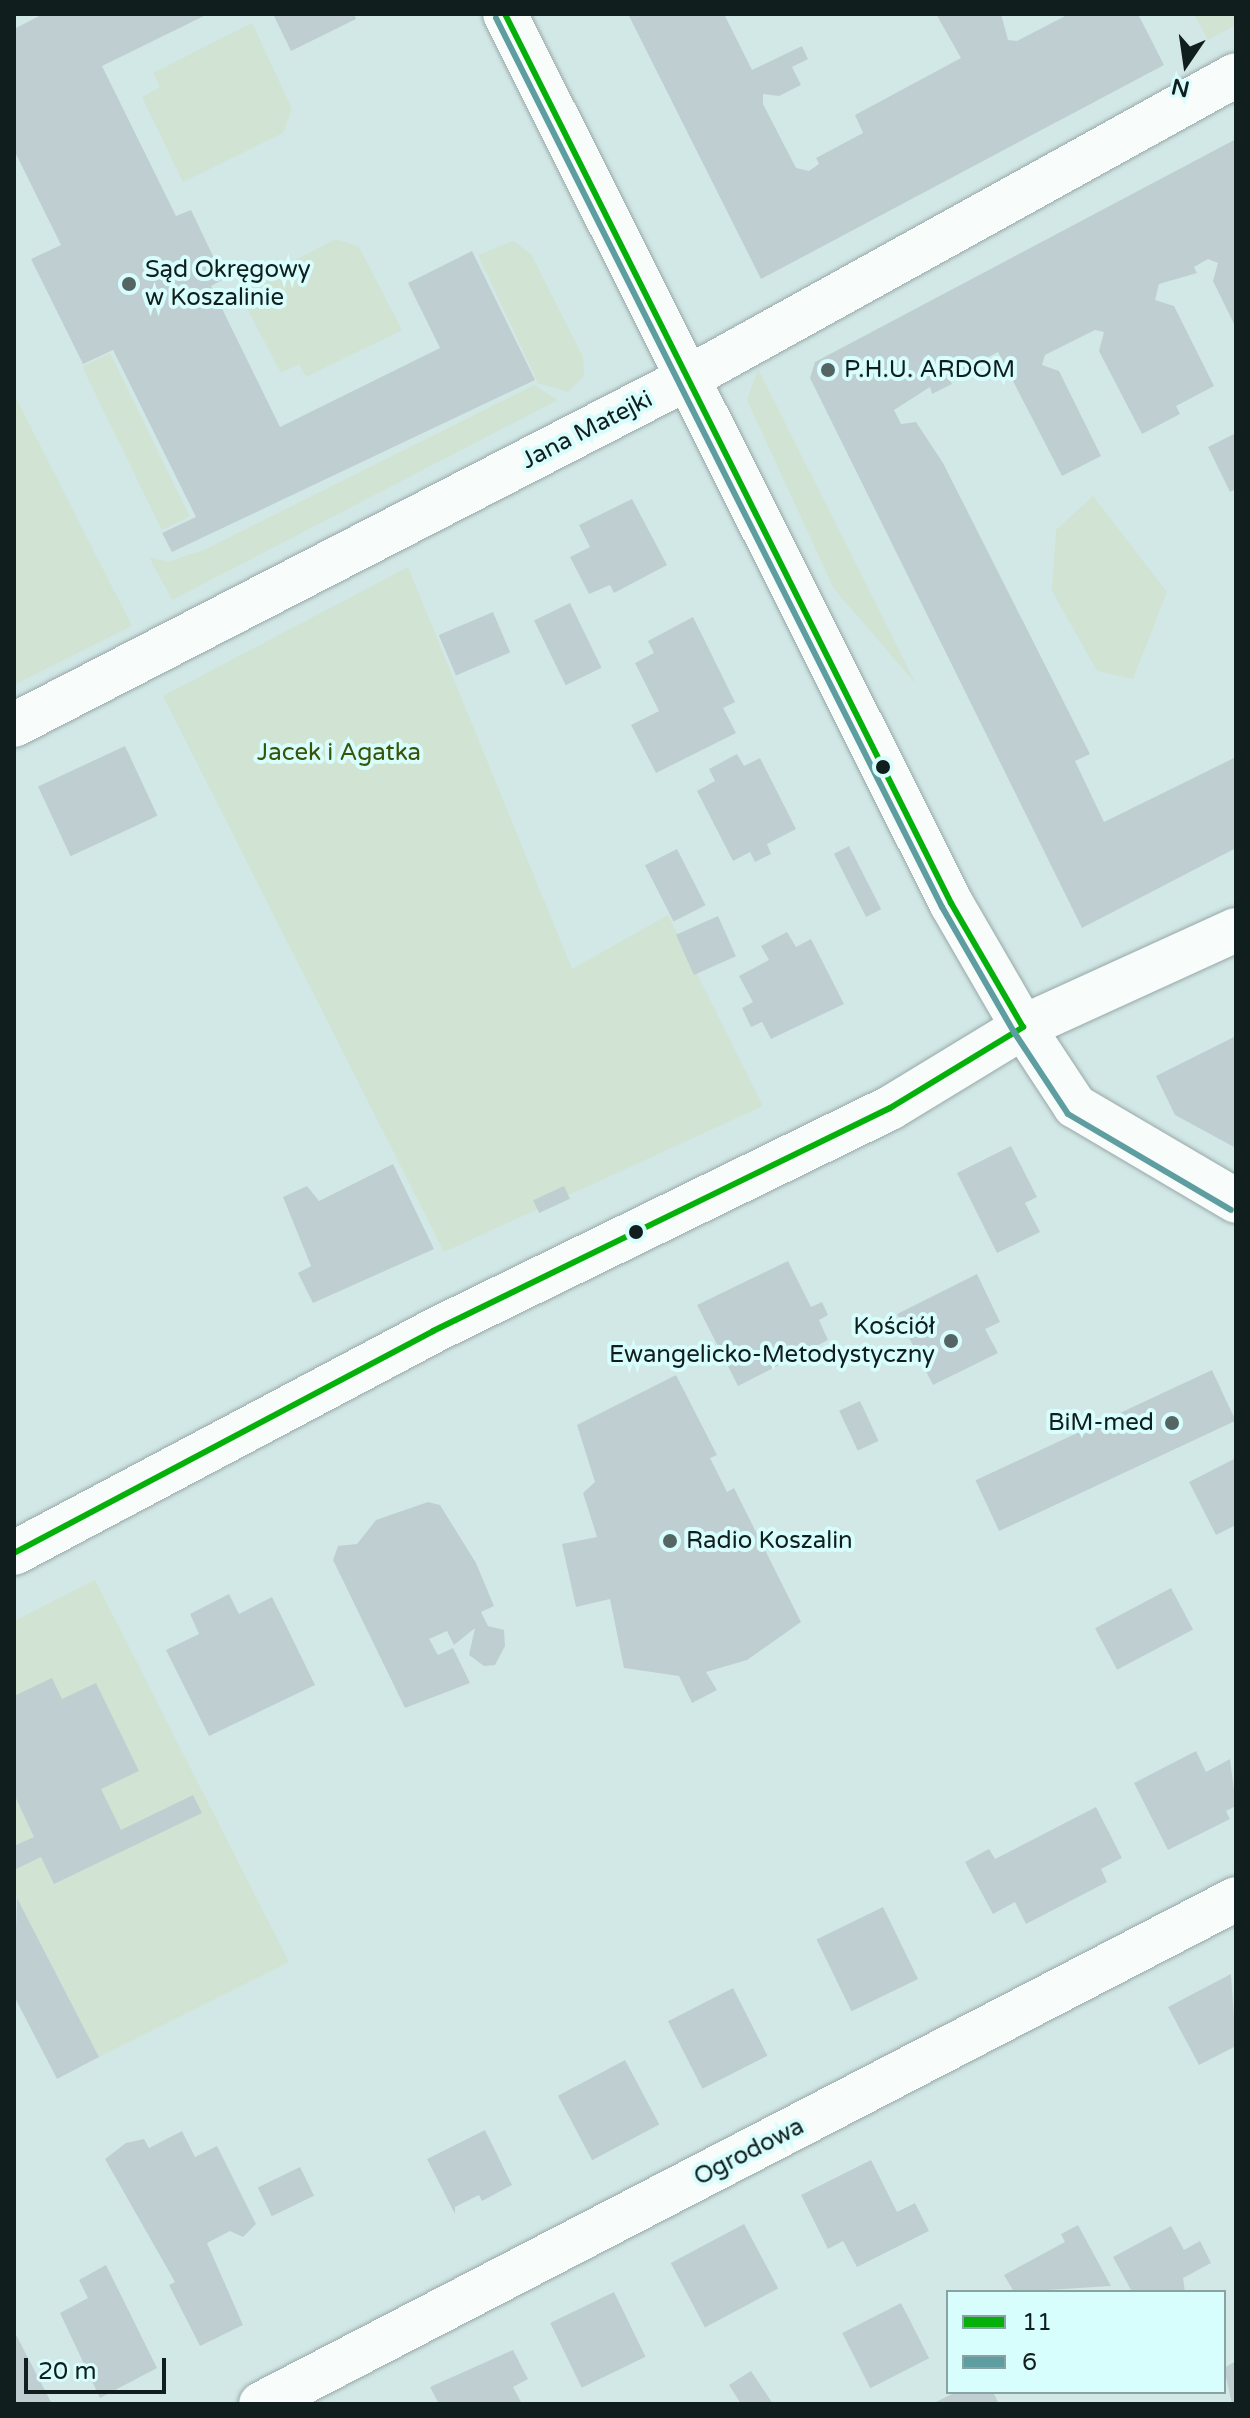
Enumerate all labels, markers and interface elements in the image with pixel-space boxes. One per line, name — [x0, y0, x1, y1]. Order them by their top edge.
north arrow — [1146, 24, 1226, 104]
text: N — [1169, 73, 1192, 102]
place label: Sąd Okręgowy w Koszalinie — [145, 256, 311, 312]
marker: Sąd Okręgowy w Koszalinie — [120, 275, 138, 293]
place label: P.H.U. ARDOM — [844, 356, 1015, 384]
marker: P.H.U. ARDOM — [819, 361, 837, 379]
street label: Jana Matejki — [517, 385, 657, 475]
park label: Jacek i Agatka — [257, 739, 421, 767]
unlabelled marker — [875, 759, 891, 775]
unlabelled marker — [628, 1224, 644, 1240]
place label: Kościół Ewangelicko-Metodystyczny — [609, 1313, 935, 1369]
marker: Kościół Ewangelicko-Metodystyczny — [942, 1332, 960, 1350]
place label: BiM-med — [1048, 1409, 1154, 1437]
marker: BiM-med — [1161, 1412, 1183, 1434]
place label: Radio Koszalin — [686, 1527, 853, 1555]
marker: Radio Koszalin — [661, 1532, 679, 1550]
street label: Ogrodowa — [689, 2112, 809, 2192]
legend — [946, 2290, 1226, 2394]
text: 11 — [1022, 2308, 1052, 2337]
scale bar — [28, 2342, 170, 2392]
text: 6 — [1022, 2348, 1037, 2377]
text: 20 m — [38, 2357, 96, 2386]

